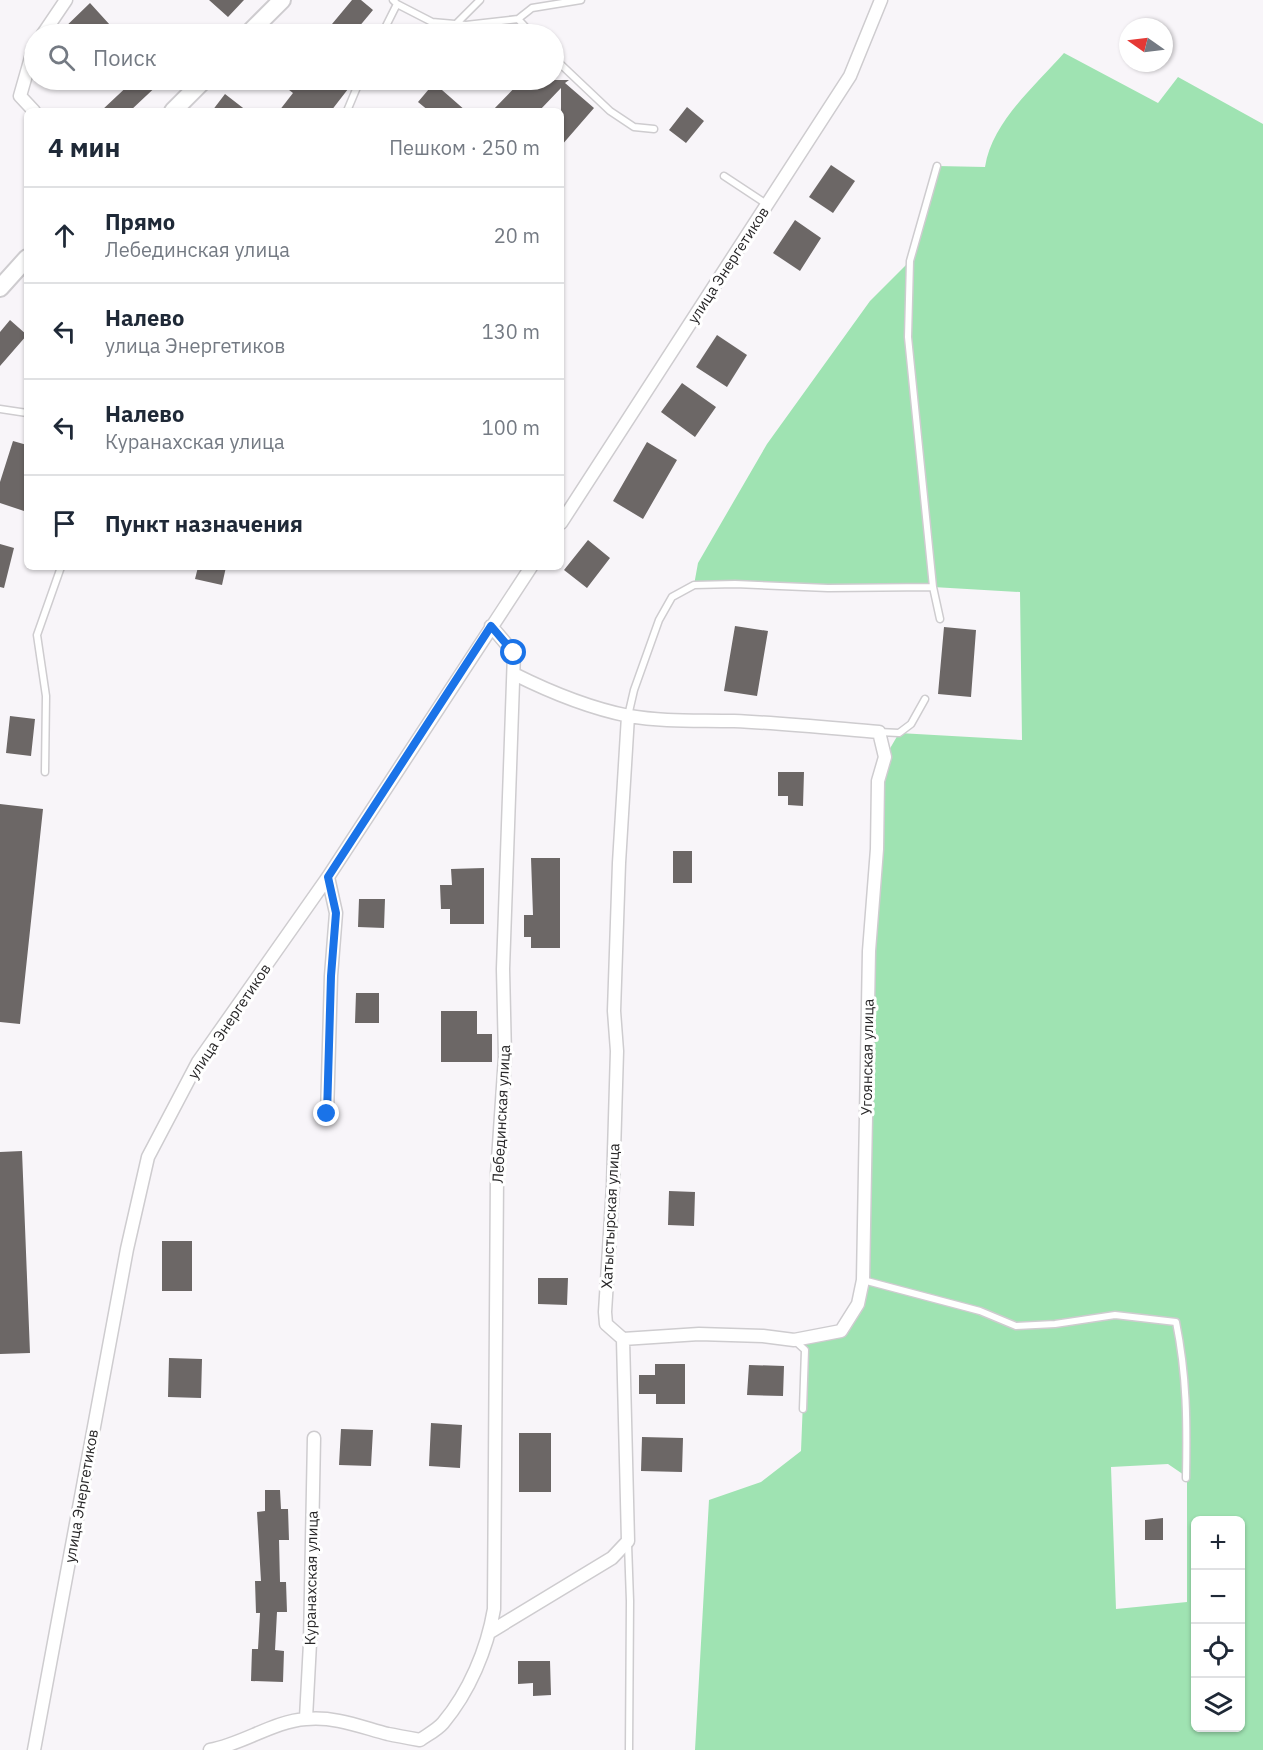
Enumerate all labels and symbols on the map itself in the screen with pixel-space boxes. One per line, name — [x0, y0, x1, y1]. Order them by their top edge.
north arrow — [1119, 18, 1173, 72]
street label: улица Энергетиков — [683, 203, 773, 327]
route start — [500, 639, 526, 665]
street label: улица Энергетиков — [183, 960, 275, 1082]
street label: Угоянская улица — [856, 999, 878, 1115]
street label: Лебединская улица — [488, 1044, 514, 1184]
route end — [313, 1100, 339, 1126]
street label: Хатыстырская улица — [597, 1143, 623, 1289]
street label: улица Энергетиков — [60, 1428, 102, 1564]
street label: Куранахская улица — [300, 1510, 322, 1646]

